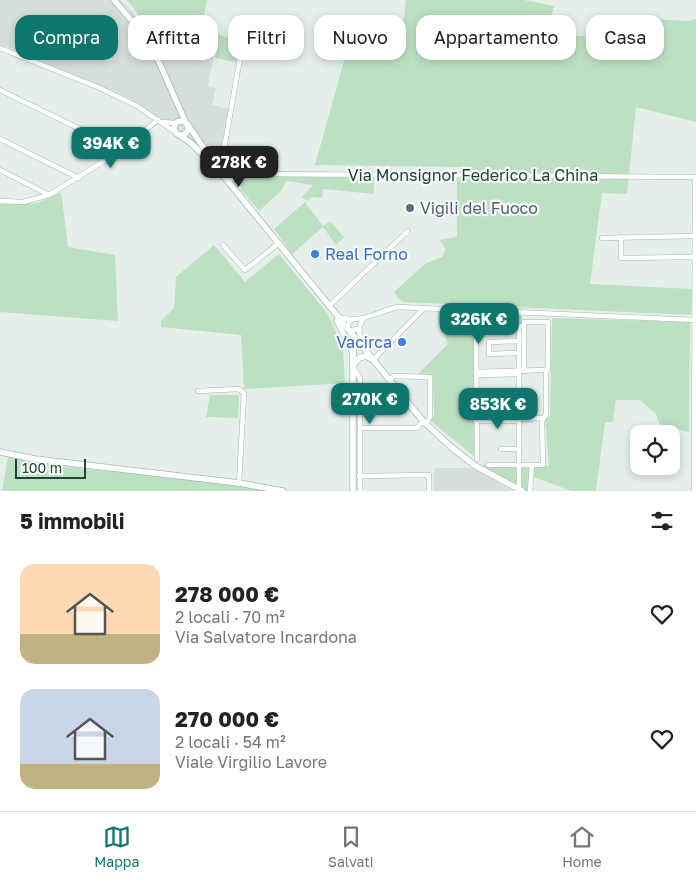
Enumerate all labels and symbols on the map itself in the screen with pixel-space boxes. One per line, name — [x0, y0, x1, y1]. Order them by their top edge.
pin: 394K € — [70, 126, 152, 169]
pin: 278K € — [198, 146, 280, 188]
street label: Via Monsignor Federico La China — [348, 165, 598, 185]
place label: Vigili del Fuoco — [420, 198, 538, 218]
marker: Vigili del Fuoco — [404, 202, 416, 214]
place label: Real Forno — [325, 244, 408, 264]
marker: Real Forno — [309, 248, 321, 260]
pin: 326K € — [438, 302, 520, 345]
place label: Vacirca — [336, 332, 392, 352]
marker: Vacirca — [396, 336, 408, 348]
pin: 270K € — [329, 382, 411, 425]
pin: 853K € — [457, 388, 539, 430]
scale bar — [15, 456, 86, 479]

